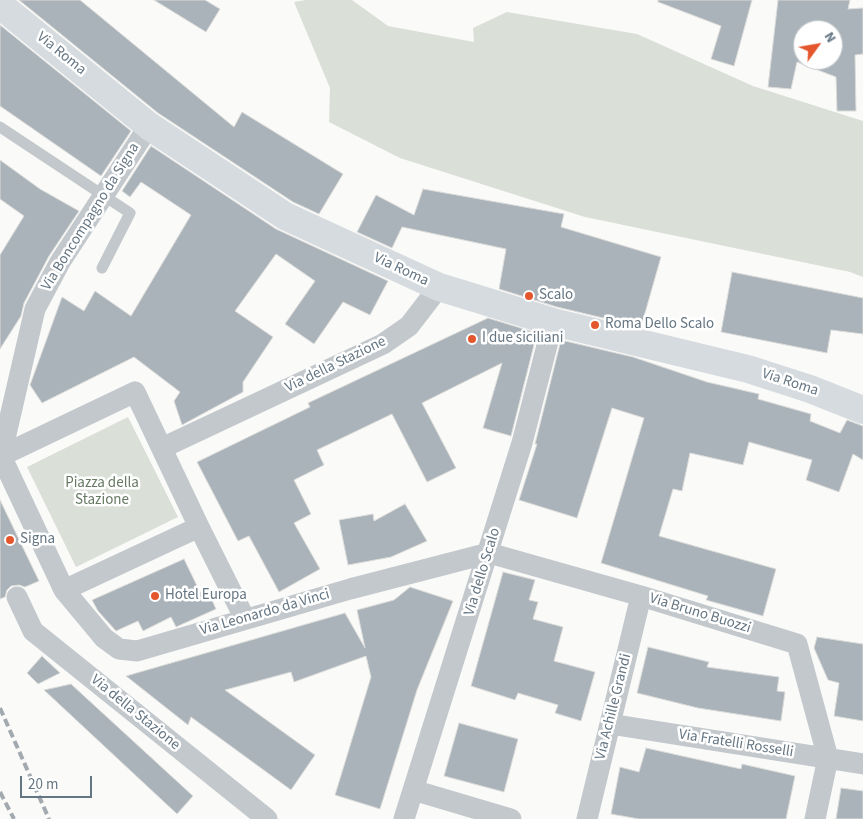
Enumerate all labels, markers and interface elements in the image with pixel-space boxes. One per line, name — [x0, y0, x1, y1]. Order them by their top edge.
north arrow — [793, 20, 843, 70]
text: N — [819, 28, 841, 47]
street label: Via Roma — [33, 29, 89, 79]
street label: Via Boncompagno da Signa — [38, 140, 144, 294]
street label: Via Roma — [371, 249, 431, 291]
place label: Scalo — [539, 287, 573, 305]
marker: Scalo — [523, 290, 535, 302]
place label: Roma Dello Scalo — [605, 316, 714, 334]
marker: Roma Dello Scalo — [589, 319, 601, 331]
place label: I due siciliani — [482, 330, 563, 348]
street label: Via della Stazione — [283, 333, 389, 397]
marker: I due siciliani — [466, 333, 478, 345]
street label: Via Roma — [759, 365, 821, 401]
park label: Piazza della Stazione — [65, 475, 139, 510]
street label: Via dello Scalo — [461, 526, 505, 618]
place label: Signa — [20, 531, 55, 549]
marker: Signa — [4, 534, 16, 546]
street label: Via Leonardo da Vinci — [198, 586, 332, 640]
place label: Hotel Europa — [165, 587, 247, 605]
marker: Hotel Europa — [149, 590, 161, 602]
street label: Via Bruno Buozzi — [647, 590, 753, 638]
street label: Via Achille Grandi — [592, 652, 636, 762]
street label: Via della Stazione — [87, 671, 183, 755]
street label: Via Fratelli Rosselli — [677, 726, 795, 762]
scale bar — [22, 766, 95, 798]
text: 20 m — [28, 774, 58, 795]

